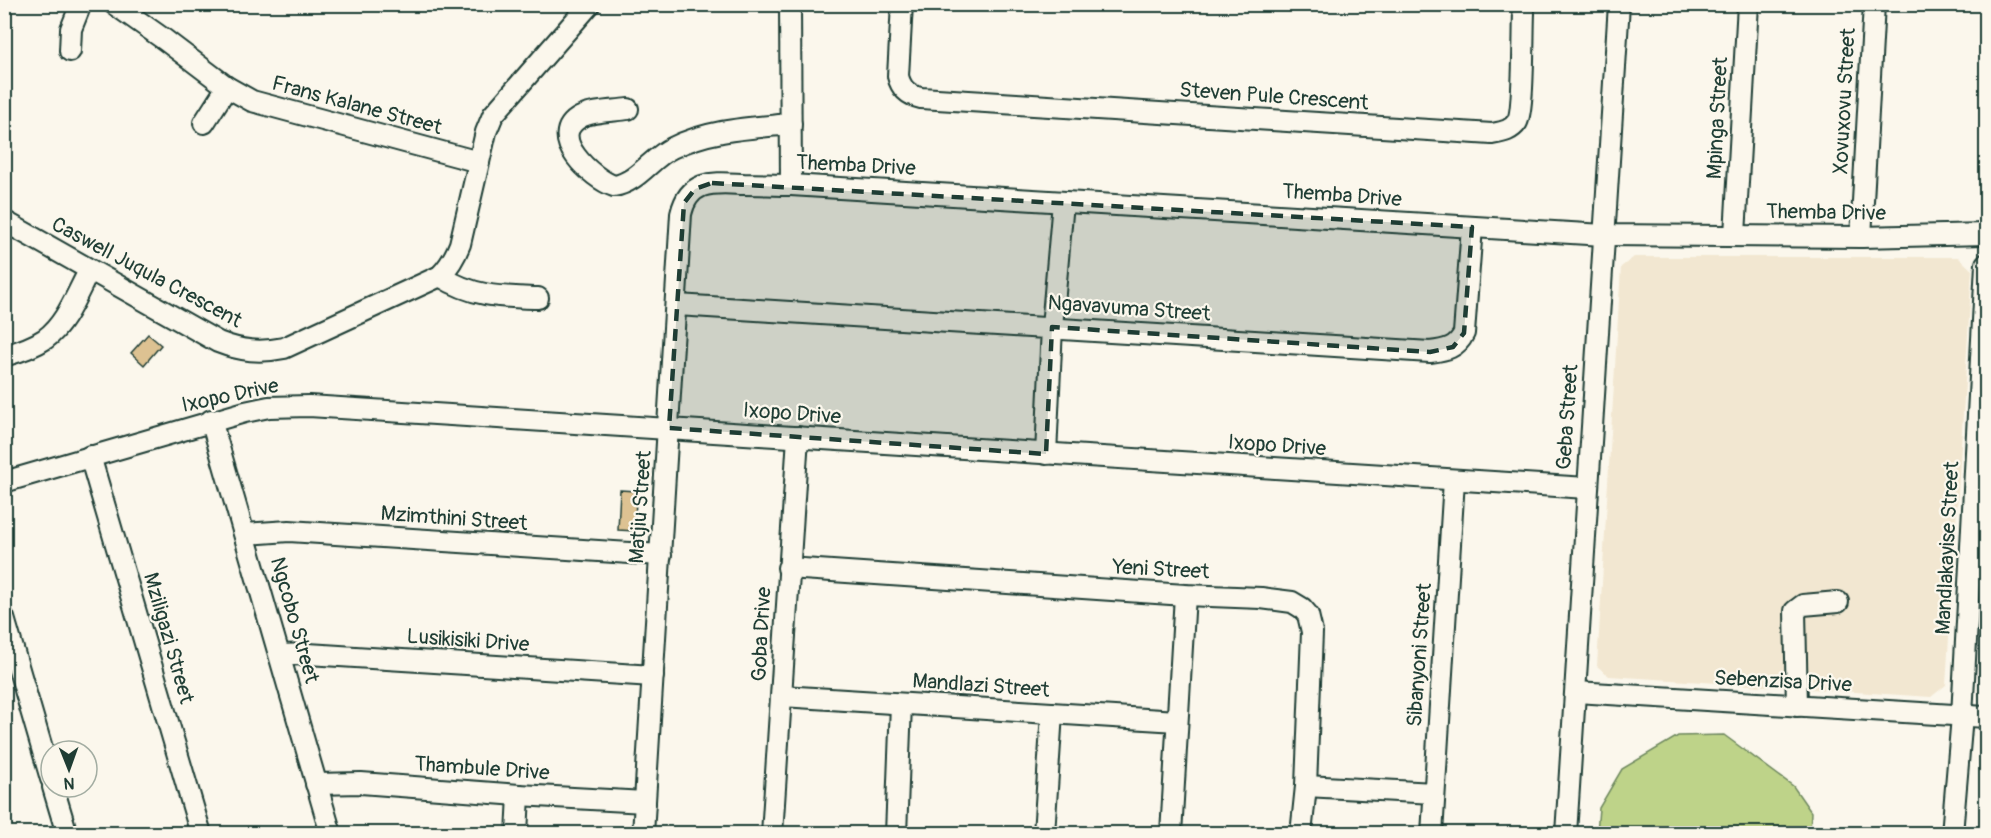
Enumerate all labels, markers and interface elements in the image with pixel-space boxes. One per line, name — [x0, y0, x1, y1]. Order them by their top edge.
street label: Xovuxovu Street — [1827, 27, 1862, 175]
street label: Mpinga Street — [1701, 56, 1734, 180]
street label: Frans Kalane Street — [269, 70, 445, 141]
street label: Steven Pule Crescent — [1179, 76, 1370, 117]
street label: Themba Drive — [795, 149, 917, 182]
street label: Themba Drive — [1281, 178, 1403, 213]
street label: Themba Drive — [1766, 198, 1887, 227]
street label: Caswell Juqula Crescent — [47, 211, 247, 334]
street label: Ngavavuma Street — [1047, 289, 1212, 328]
street label: Geba Street — [1550, 363, 1585, 471]
street label: Ixopo Drive — [179, 372, 282, 419]
street label: Ixopo Drive — [742, 397, 843, 430]
street label: Ixopo Drive — [1227, 429, 1328, 462]
street label: Matjiu Street — [623, 449, 658, 565]
street label: Mandlakayise Street — [1929, 460, 1966, 635]
street label: Mzimthini Street — [380, 500, 529, 537]
street label: Yeni Street — [1111, 553, 1211, 586]
street label: Ngcobo Street — [264, 554, 326, 687]
street label: Mziligazi Street — [137, 570, 200, 707]
street label: Sibanyoni Street — [1401, 582, 1438, 728]
street label: Goba Drive — [746, 585, 777, 682]
street label: Lusikisiki Drive — [406, 623, 531, 658]
street label: Sebenzisa Drive — [1713, 664, 1853, 699]
street label: Mandlazi Street — [911, 667, 1051, 704]
north arrow — [39, 739, 99, 799]
street label: Thambule Drive — [413, 750, 551, 787]
text: N — [63, 773, 75, 793]

